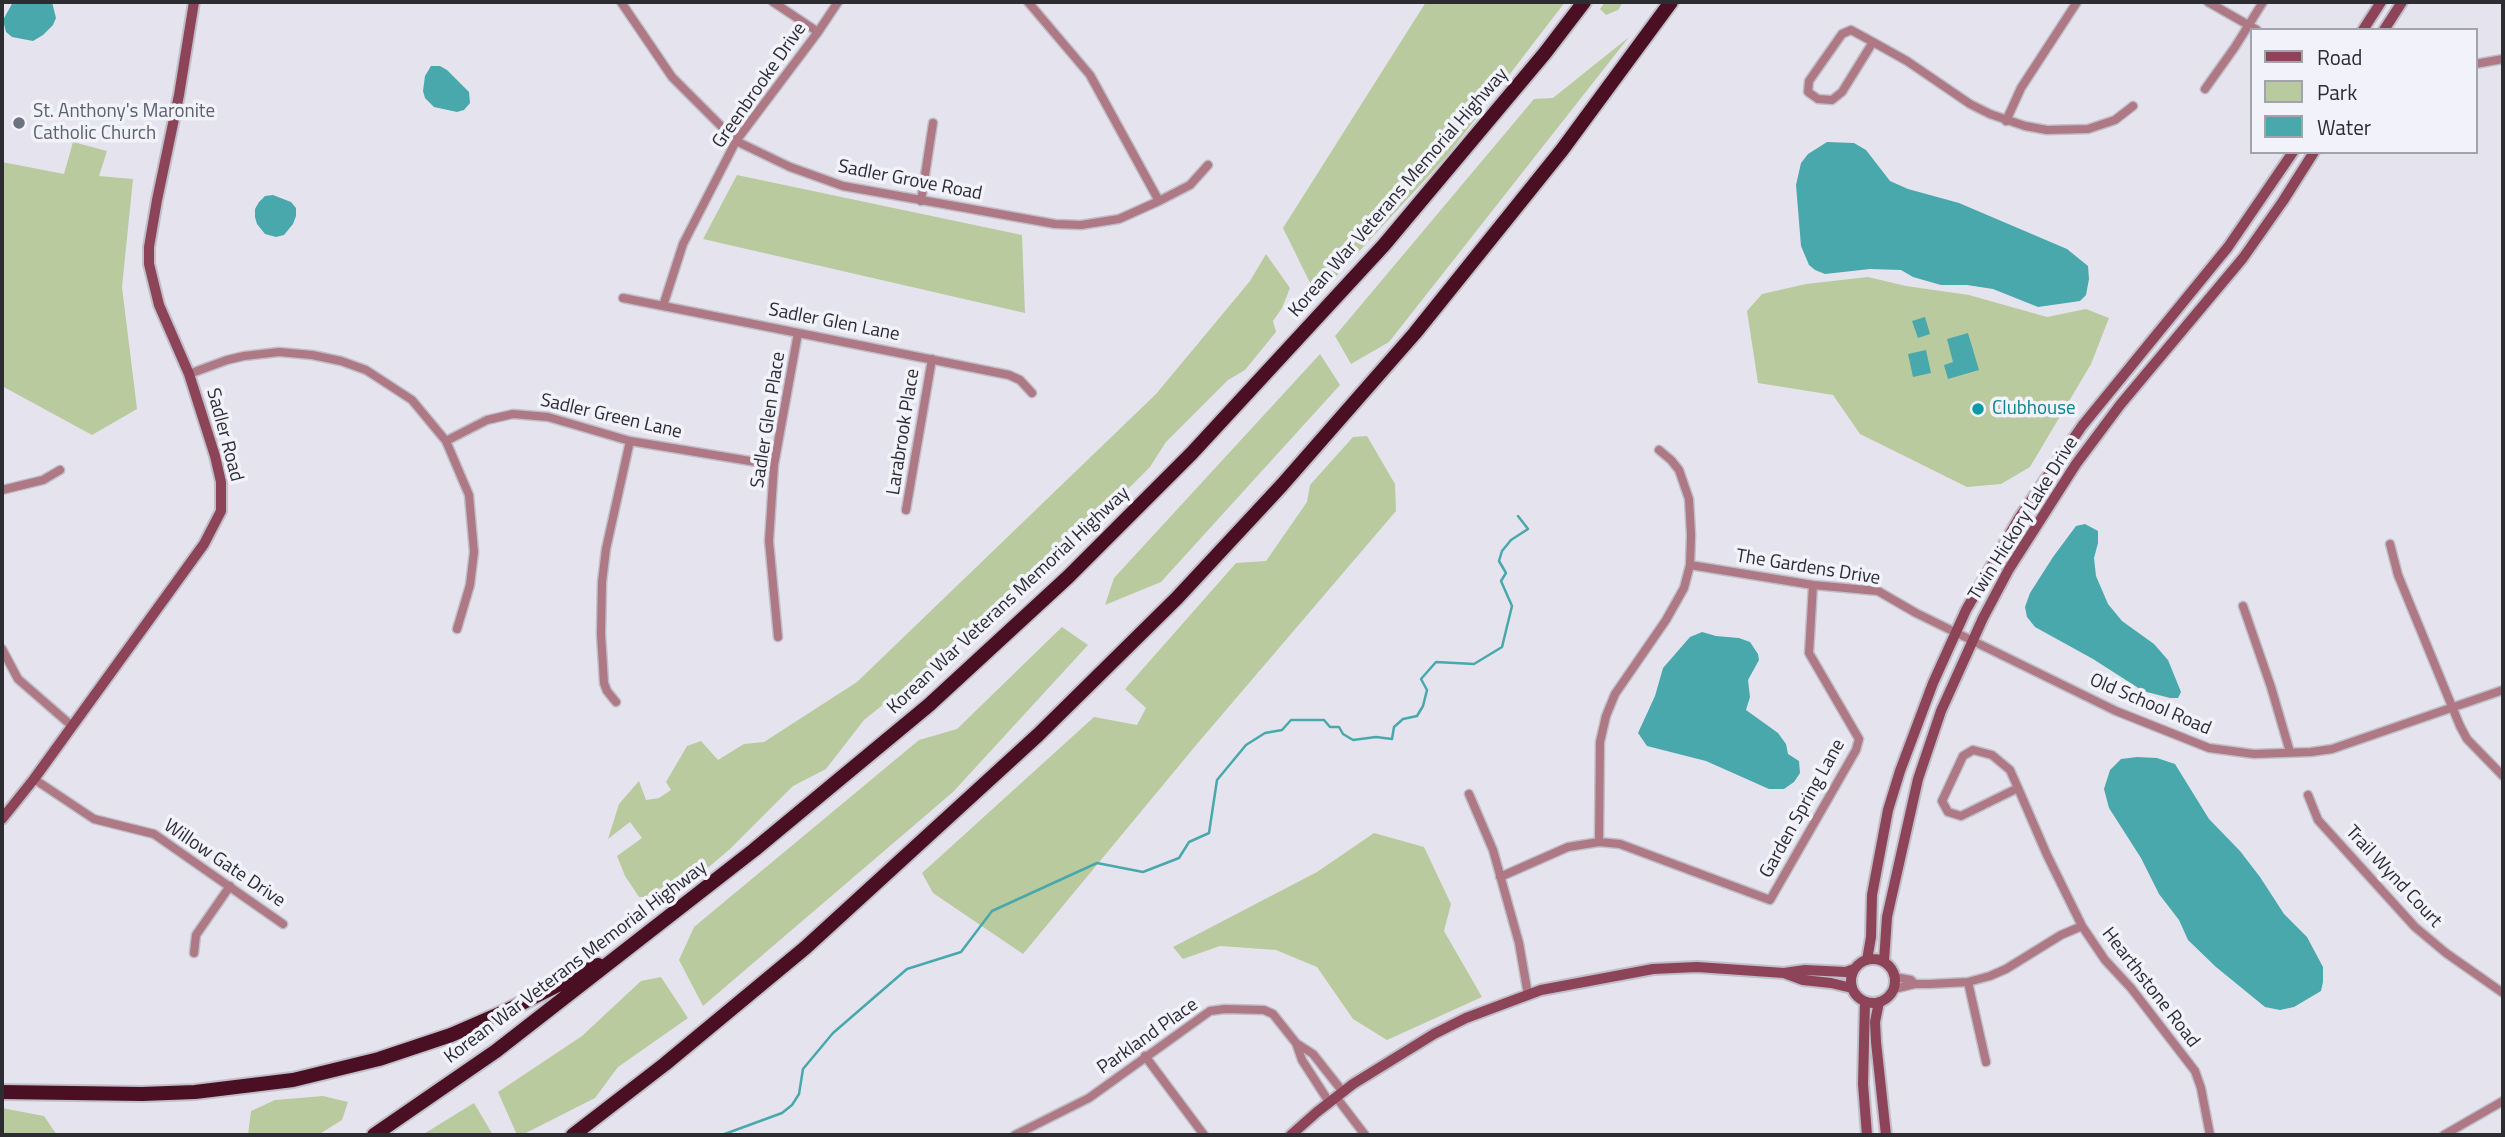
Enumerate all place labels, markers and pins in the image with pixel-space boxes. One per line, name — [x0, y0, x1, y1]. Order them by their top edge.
place label: St. Anthony's Maronite Catholic Church — [33, 101, 215, 145]
marker: St. Anthony's Maronite Catholic Church — [11, 115, 27, 131]
place label: Clubhouse — [1992, 398, 2076, 420]
marker: Clubhouse — [1970, 401, 1986, 417]

